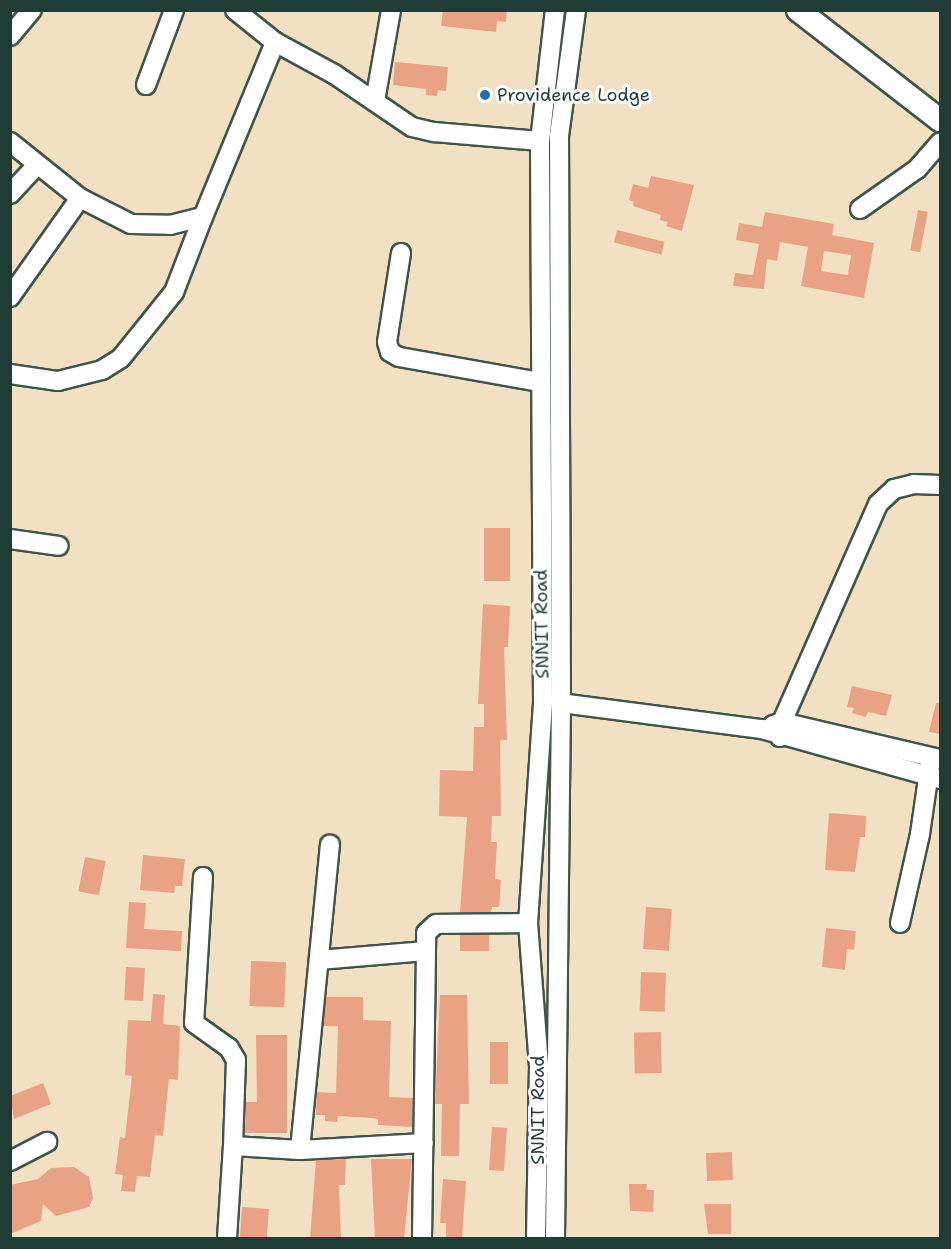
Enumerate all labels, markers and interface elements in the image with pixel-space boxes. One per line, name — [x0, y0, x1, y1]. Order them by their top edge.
place label: Providence Lodge — [497, 84, 650, 106]
marker: Providence Lodge — [478, 88, 492, 102]
street label: SNNIT Road — [530, 569, 554, 679]
street label: SNNIT Road — [527, 1055, 549, 1165]

